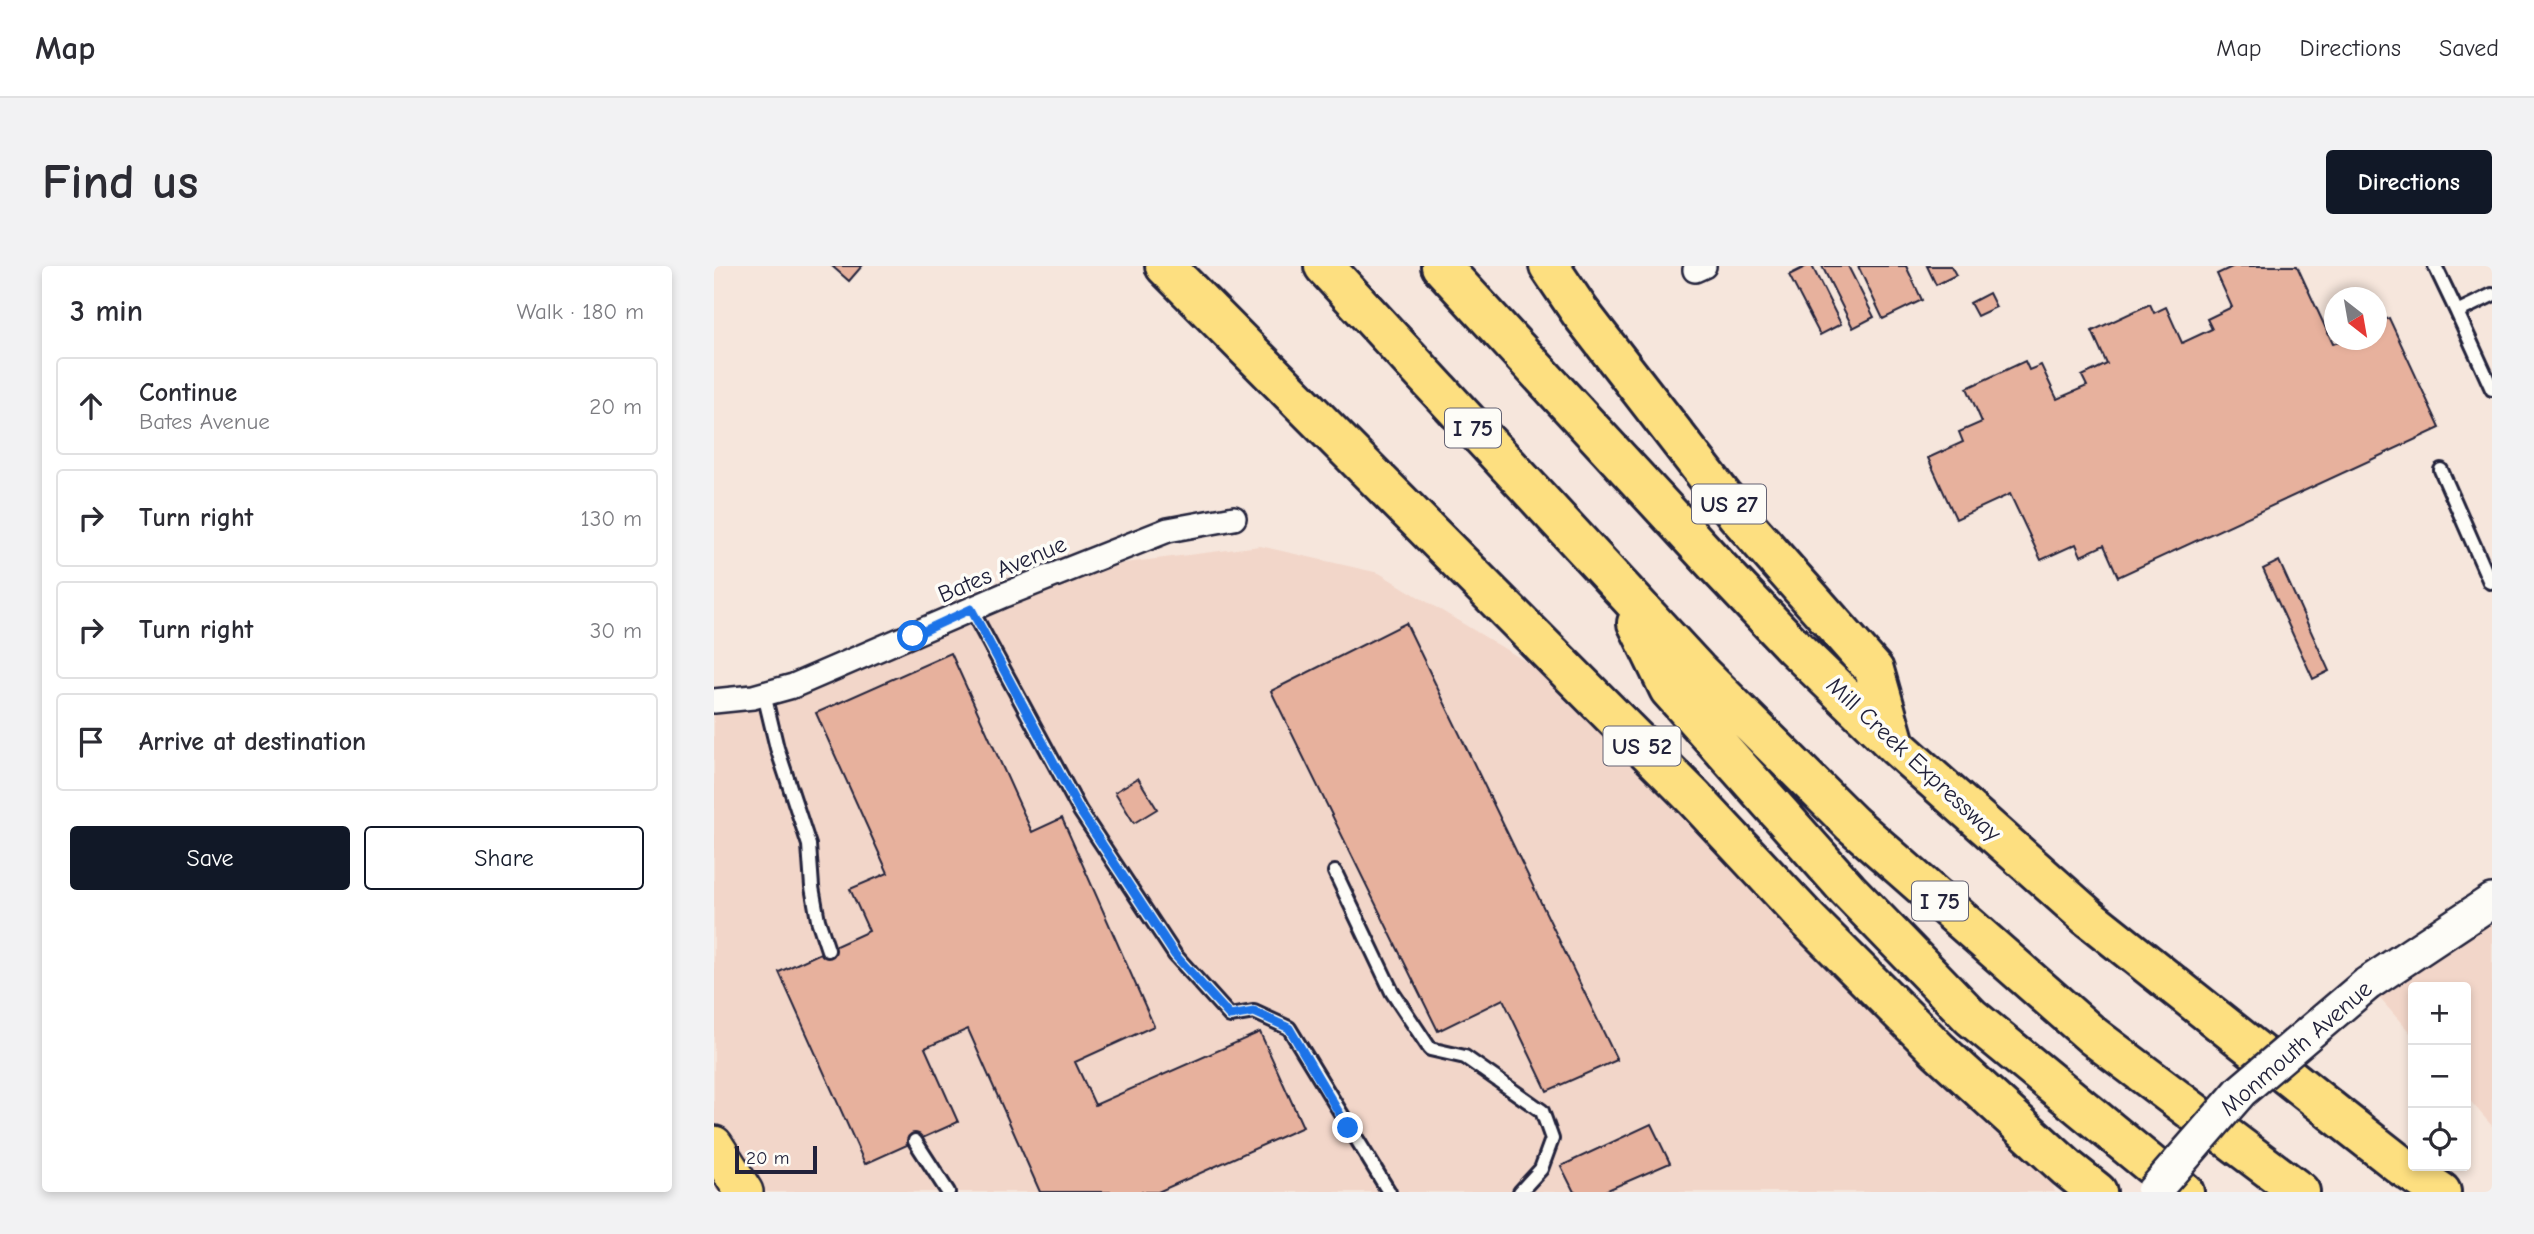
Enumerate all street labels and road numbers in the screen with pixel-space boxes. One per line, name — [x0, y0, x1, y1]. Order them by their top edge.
road number: I 75 — [1445, 408, 1501, 448]
road number: US 27 — [1692, 484, 1766, 524]
street label: Bates Avenue — [934, 529, 1070, 609]
street label: Mill Creek Expressway — [1821, 671, 2007, 847]
road number: US 52 — [1604, 726, 1681, 766]
road number: I 75 — [1912, 881, 1968, 920]
street label: Monmouth Avenue — [2214, 975, 2378, 1121]

